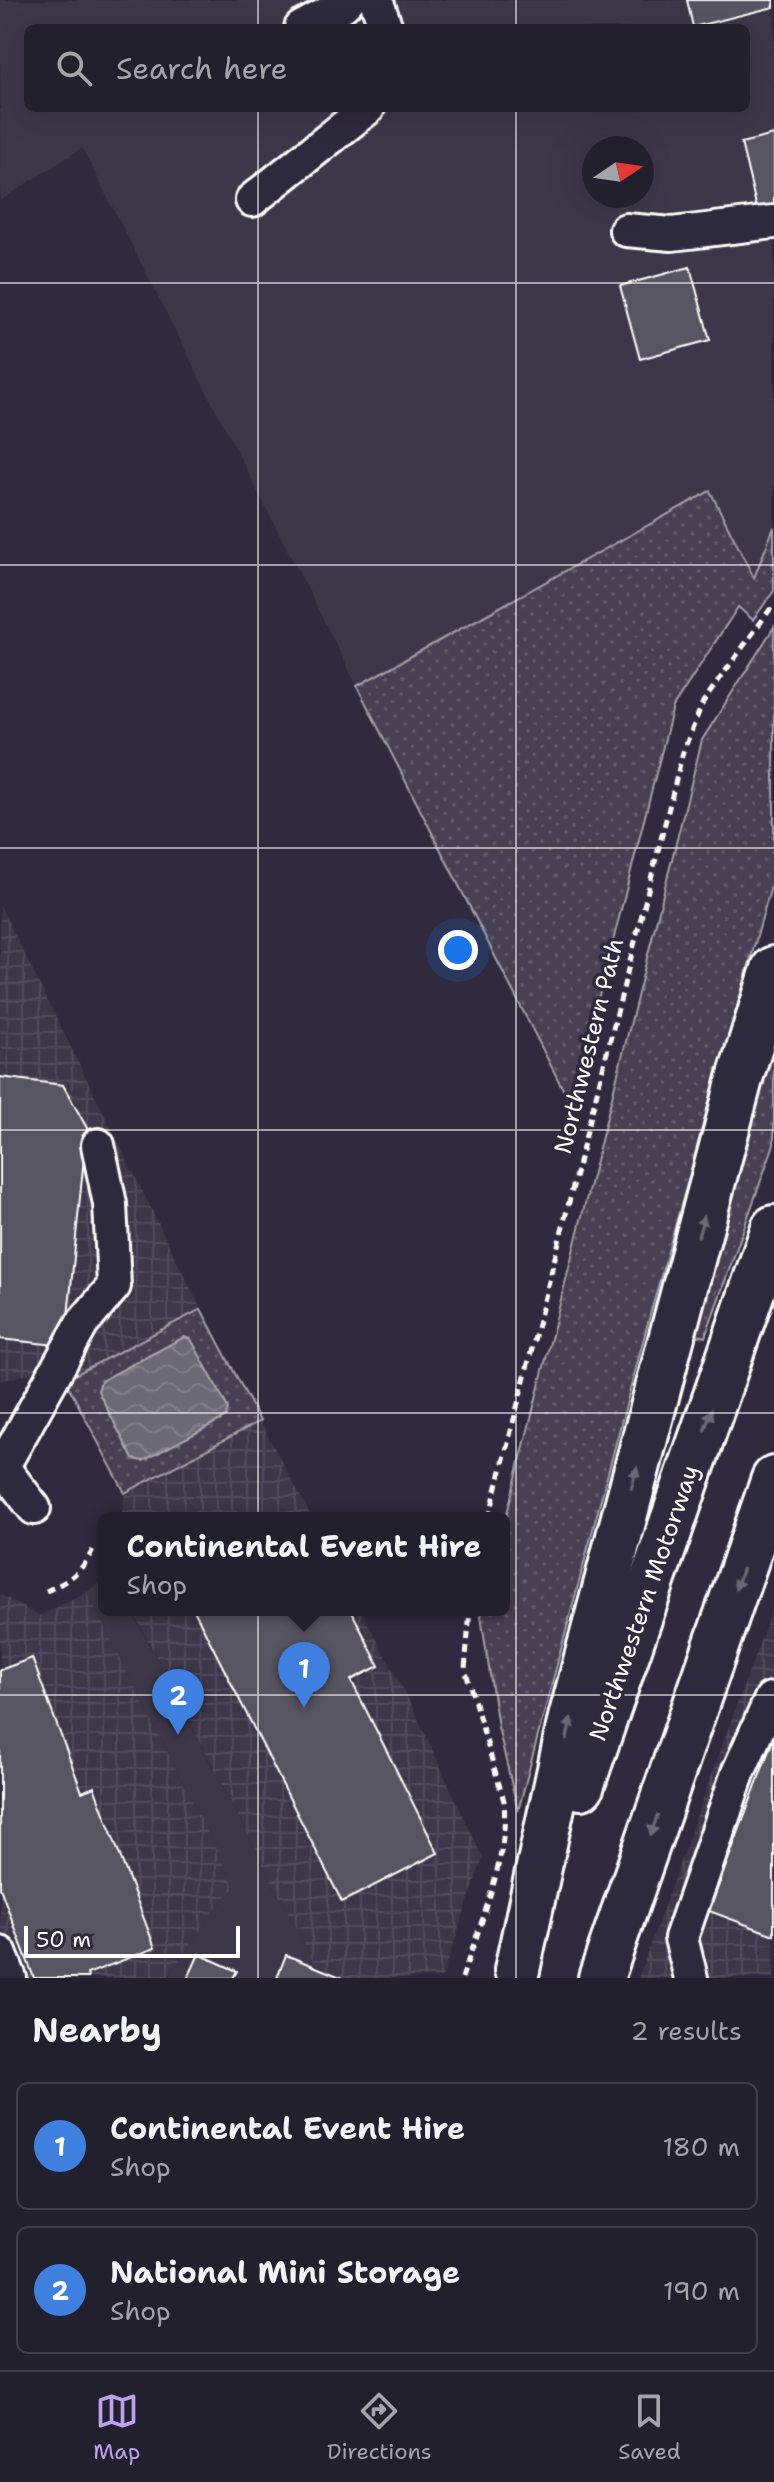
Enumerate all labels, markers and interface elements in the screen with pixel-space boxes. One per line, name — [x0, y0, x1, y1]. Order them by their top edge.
search box — [24, 24, 750, 112]
icon: search — [52, 46, 96, 90]
text: Search here — [116, 48, 287, 89]
north arrow — [582, 136, 654, 208]
your location — [438, 930, 478, 970]
street label: Northwestern Path — [547, 935, 631, 1157]
one-way arrow — [695, 1214, 707, 1239]
one-way arrow — [702, 1408, 714, 1432]
street label: Northwestern Motorway — [582, 1461, 706, 1745]
one-way arrow — [629, 1465, 641, 1490]
popup — [98, 1512, 510, 1616]
text: Continental Event Hire — [127, 1526, 481, 1567]
text: Shop — [127, 1567, 187, 1602]
one-way arrow — [733, 1568, 745, 1592]
pin: 1 — [278, 1642, 330, 1708]
pin: 2 — [152, 1669, 204, 1735]
one-way arrow — [563, 1717, 576, 1742]
one-way arrow — [647, 1813, 660, 1837]
scale bar — [24, 1922, 240, 1958]
text: 50 m — [36, 1925, 91, 1954]
text: Nearby — [32, 2007, 162, 2053]
text: 2 results — [630, 2013, 742, 2048]
text: Continental Event Hire — [110, 2108, 465, 2149]
text: 1 — [54, 2129, 66, 2164]
text: 180 m — [662, 2129, 740, 2164]
text: Shop — [110, 2149, 171, 2184]
text: National Mini Storage — [110, 2252, 460, 2293]
text: 2 — [51, 2273, 69, 2308]
text: 190 m — [663, 2273, 740, 2308]
text: Shop — [110, 2293, 171, 2328]
tab: Map — [93, 2389, 140, 2466]
tab: Directions — [327, 2389, 432, 2466]
tab: Saved — [618, 2389, 681, 2466]

